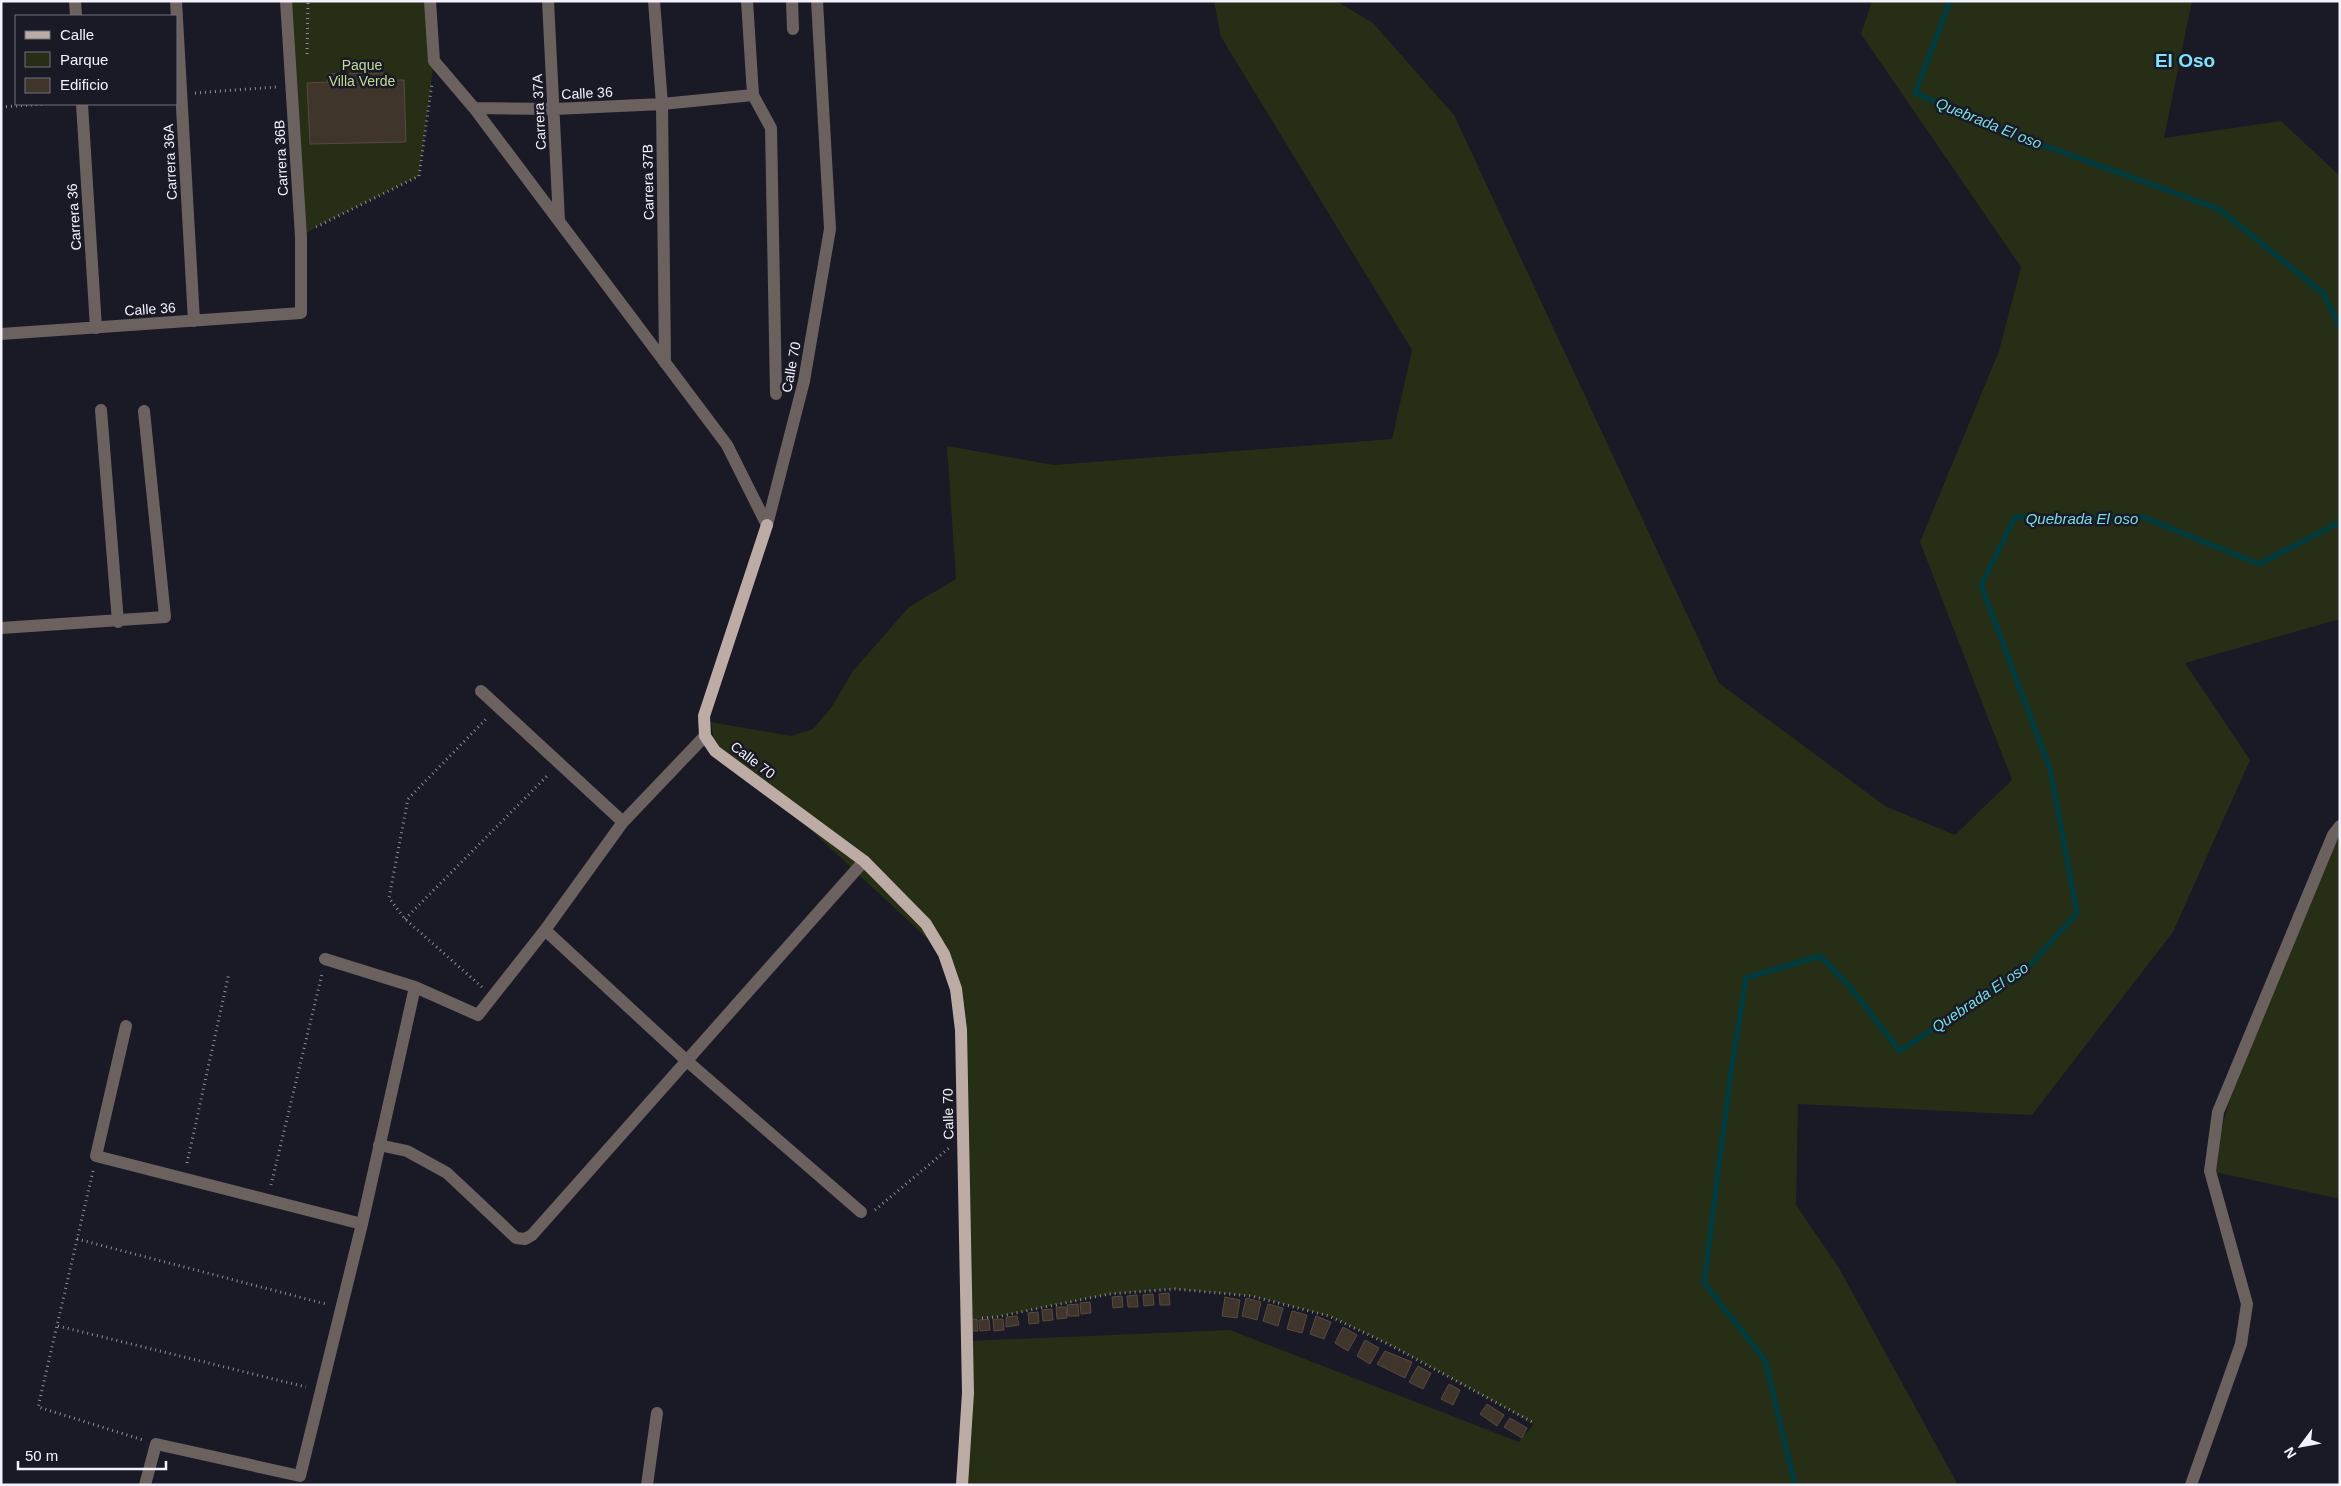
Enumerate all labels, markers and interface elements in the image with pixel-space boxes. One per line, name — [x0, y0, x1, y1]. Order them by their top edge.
legend — [15, 15, 178, 105]
text: Calle — [60, 26, 94, 43]
district label: El Oso — [2155, 50, 2215, 71]
text: Parque — [60, 51, 108, 68]
park label: Paque Villa Verde — [329, 57, 396, 89]
street label: Carrera 37A — [529, 73, 549, 150]
text: Edificio — [60, 76, 108, 93]
street label: Calle 36 — [561, 84, 613, 102]
water label: Quebrada El oso — [1934, 94, 2044, 152]
street label: Carrera 36B — [271, 120, 291, 196]
street label: Carrera 36A — [160, 123, 180, 200]
street label: Carrera 37B — [639, 144, 657, 220]
street label: Carrera 36 — [64, 183, 84, 251]
street label: Calle 36 — [124, 299, 176, 319]
street label: Calle 70 — [778, 340, 804, 394]
water label: Quebrada El oso — [2026, 510, 2138, 527]
street label: Calle 70 — [728, 738, 778, 782]
water label: Quebrada El oso — [1929, 958, 2031, 1036]
street label: Calle 70 — [940, 1088, 956, 1140]
north arrow — [2276, 1421, 2326, 1471]
scale bar — [18, 1438, 165, 1470]
text: N — [2281, 1444, 2299, 1461]
text: 50 m — [25, 1447, 58, 1464]

